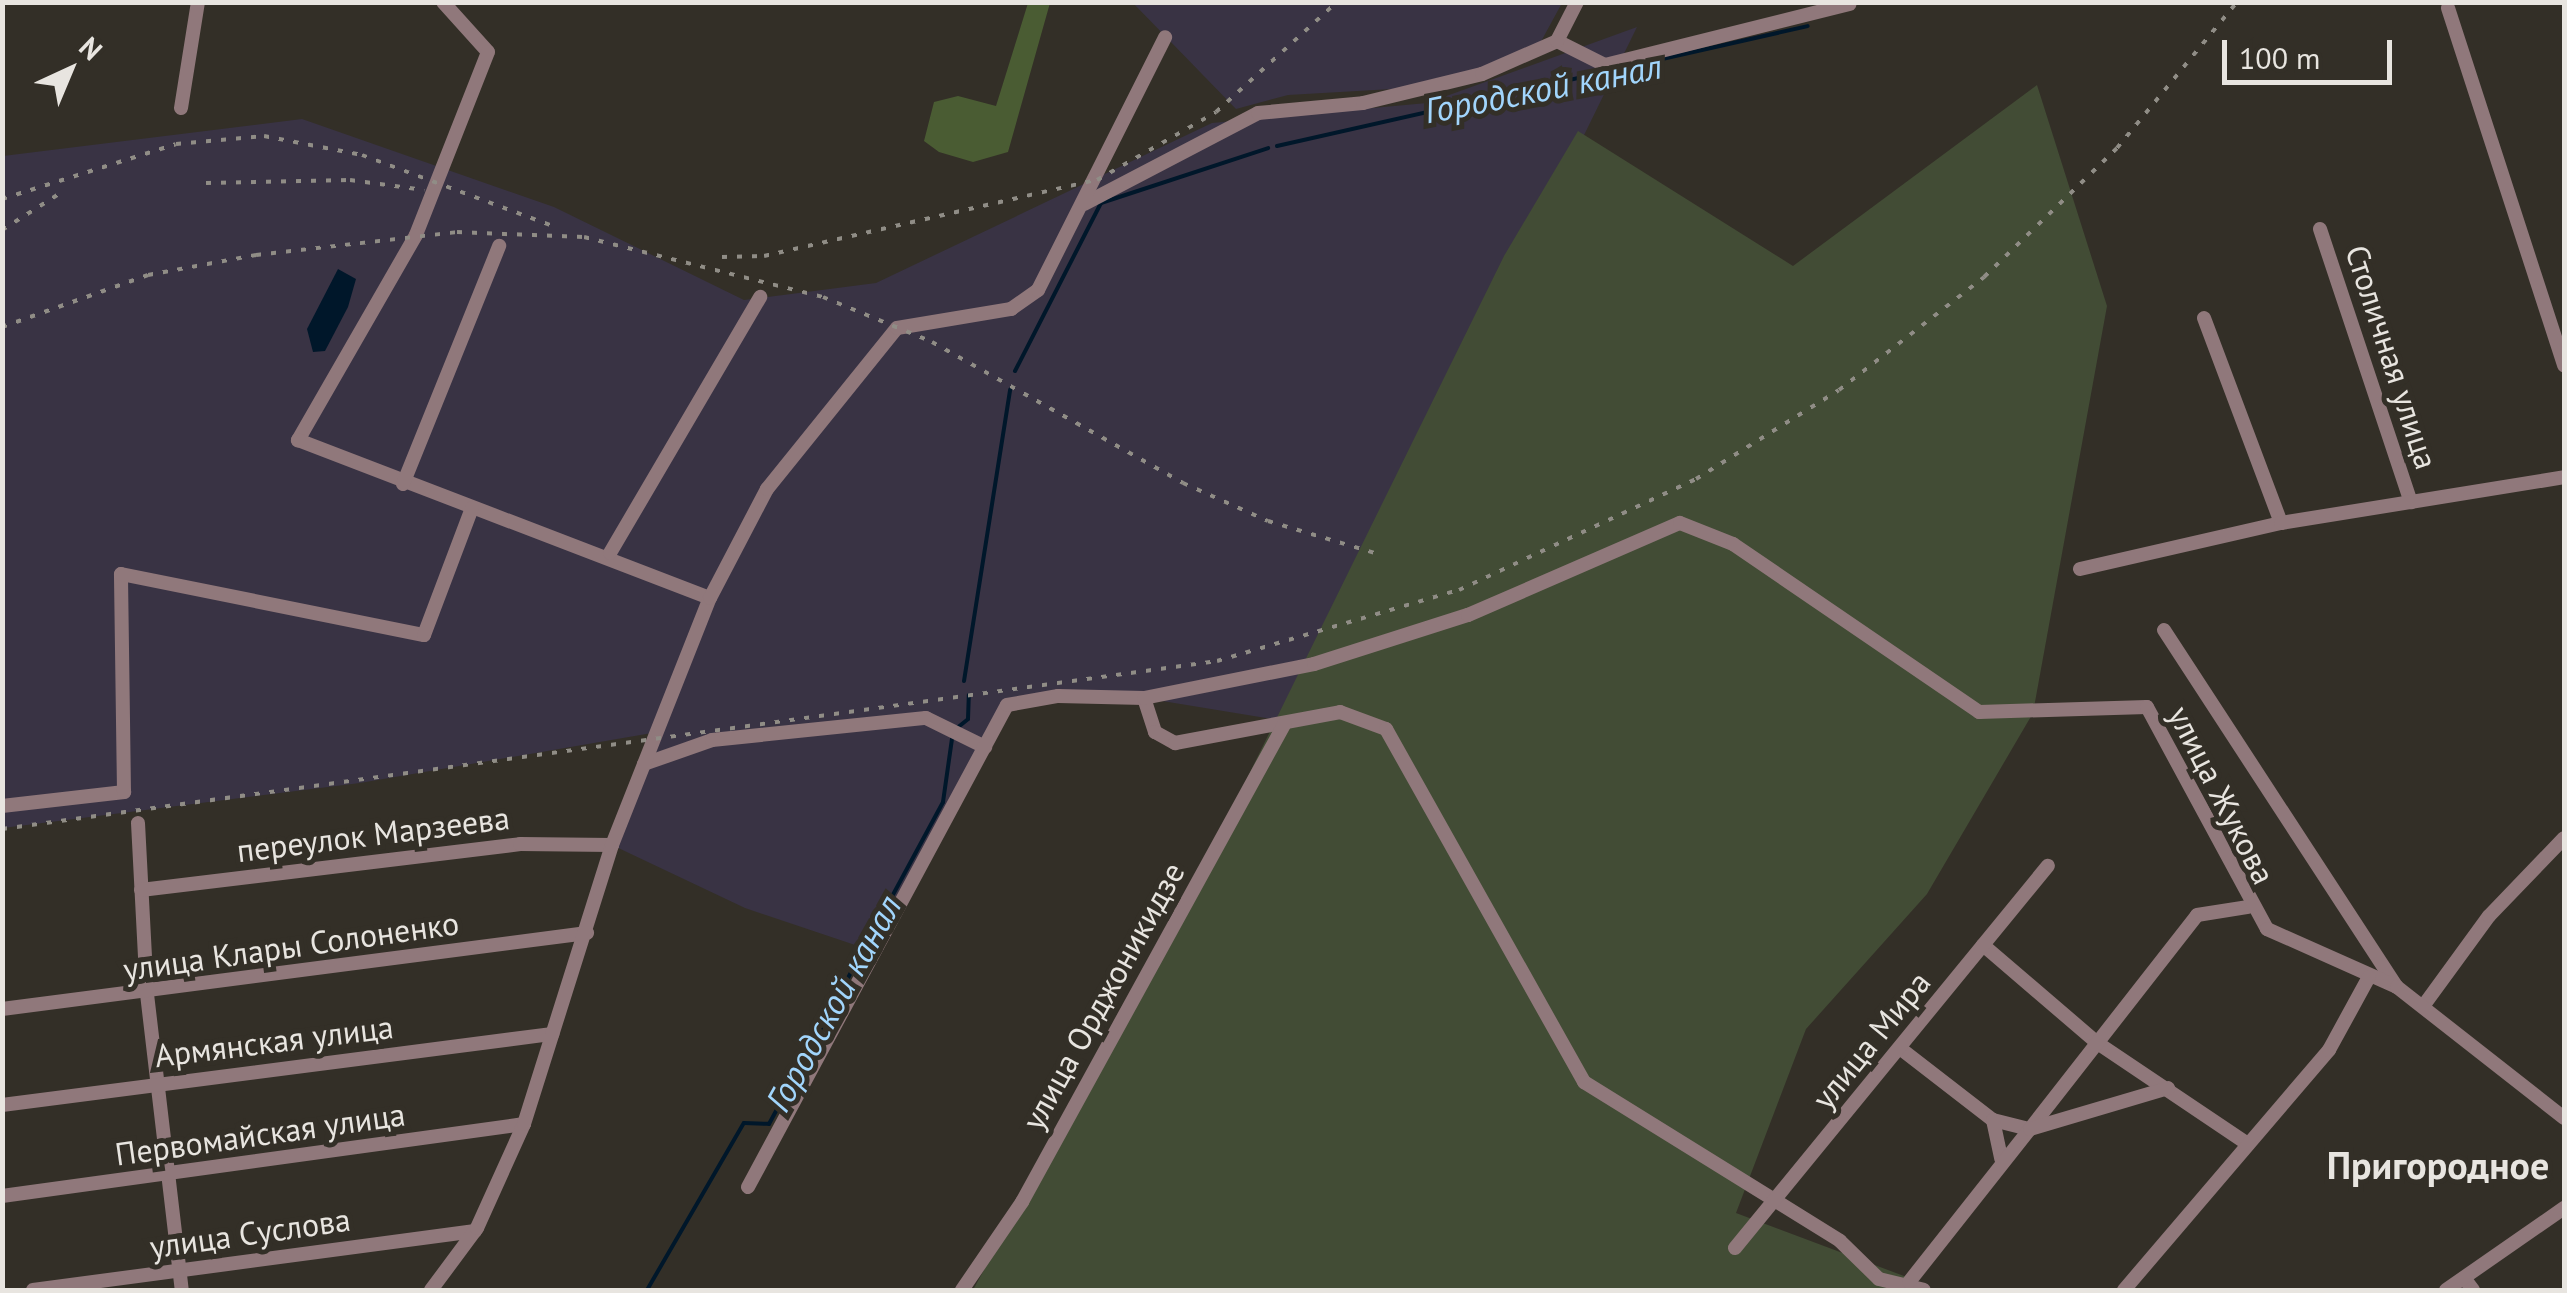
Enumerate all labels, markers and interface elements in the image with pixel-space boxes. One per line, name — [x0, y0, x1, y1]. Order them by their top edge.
north arrow — [20, 20, 120, 120]
scale bar — [2227, 20, 2397, 82]
text: N — [72, 28, 111, 68]
text: 100 m — [2239, 38, 2320, 77]
water label: Городской канал — [1421, 44, 1665, 132]
street label: Столичная улица — [2338, 240, 2446, 474]
street label: улица Жукова — [2161, 700, 2283, 890]
street label: переулок Марзеева — [234, 798, 512, 870]
street label: улица Орджоникидзе — [1014, 856, 1192, 1136]
water label: Городской канал — [756, 888, 910, 1118]
street label: улица Клары Солоненко — [121, 903, 461, 989]
street label: улица Мира — [1804, 963, 1938, 1117]
street label: Армянская улица — [153, 1007, 395, 1075]
street label: Первомайская улица — [112, 1095, 408, 1173]
district label: Пригородное — [2327, 1142, 2549, 1188]
street label: улица Суслова — [147, 1200, 353, 1266]

